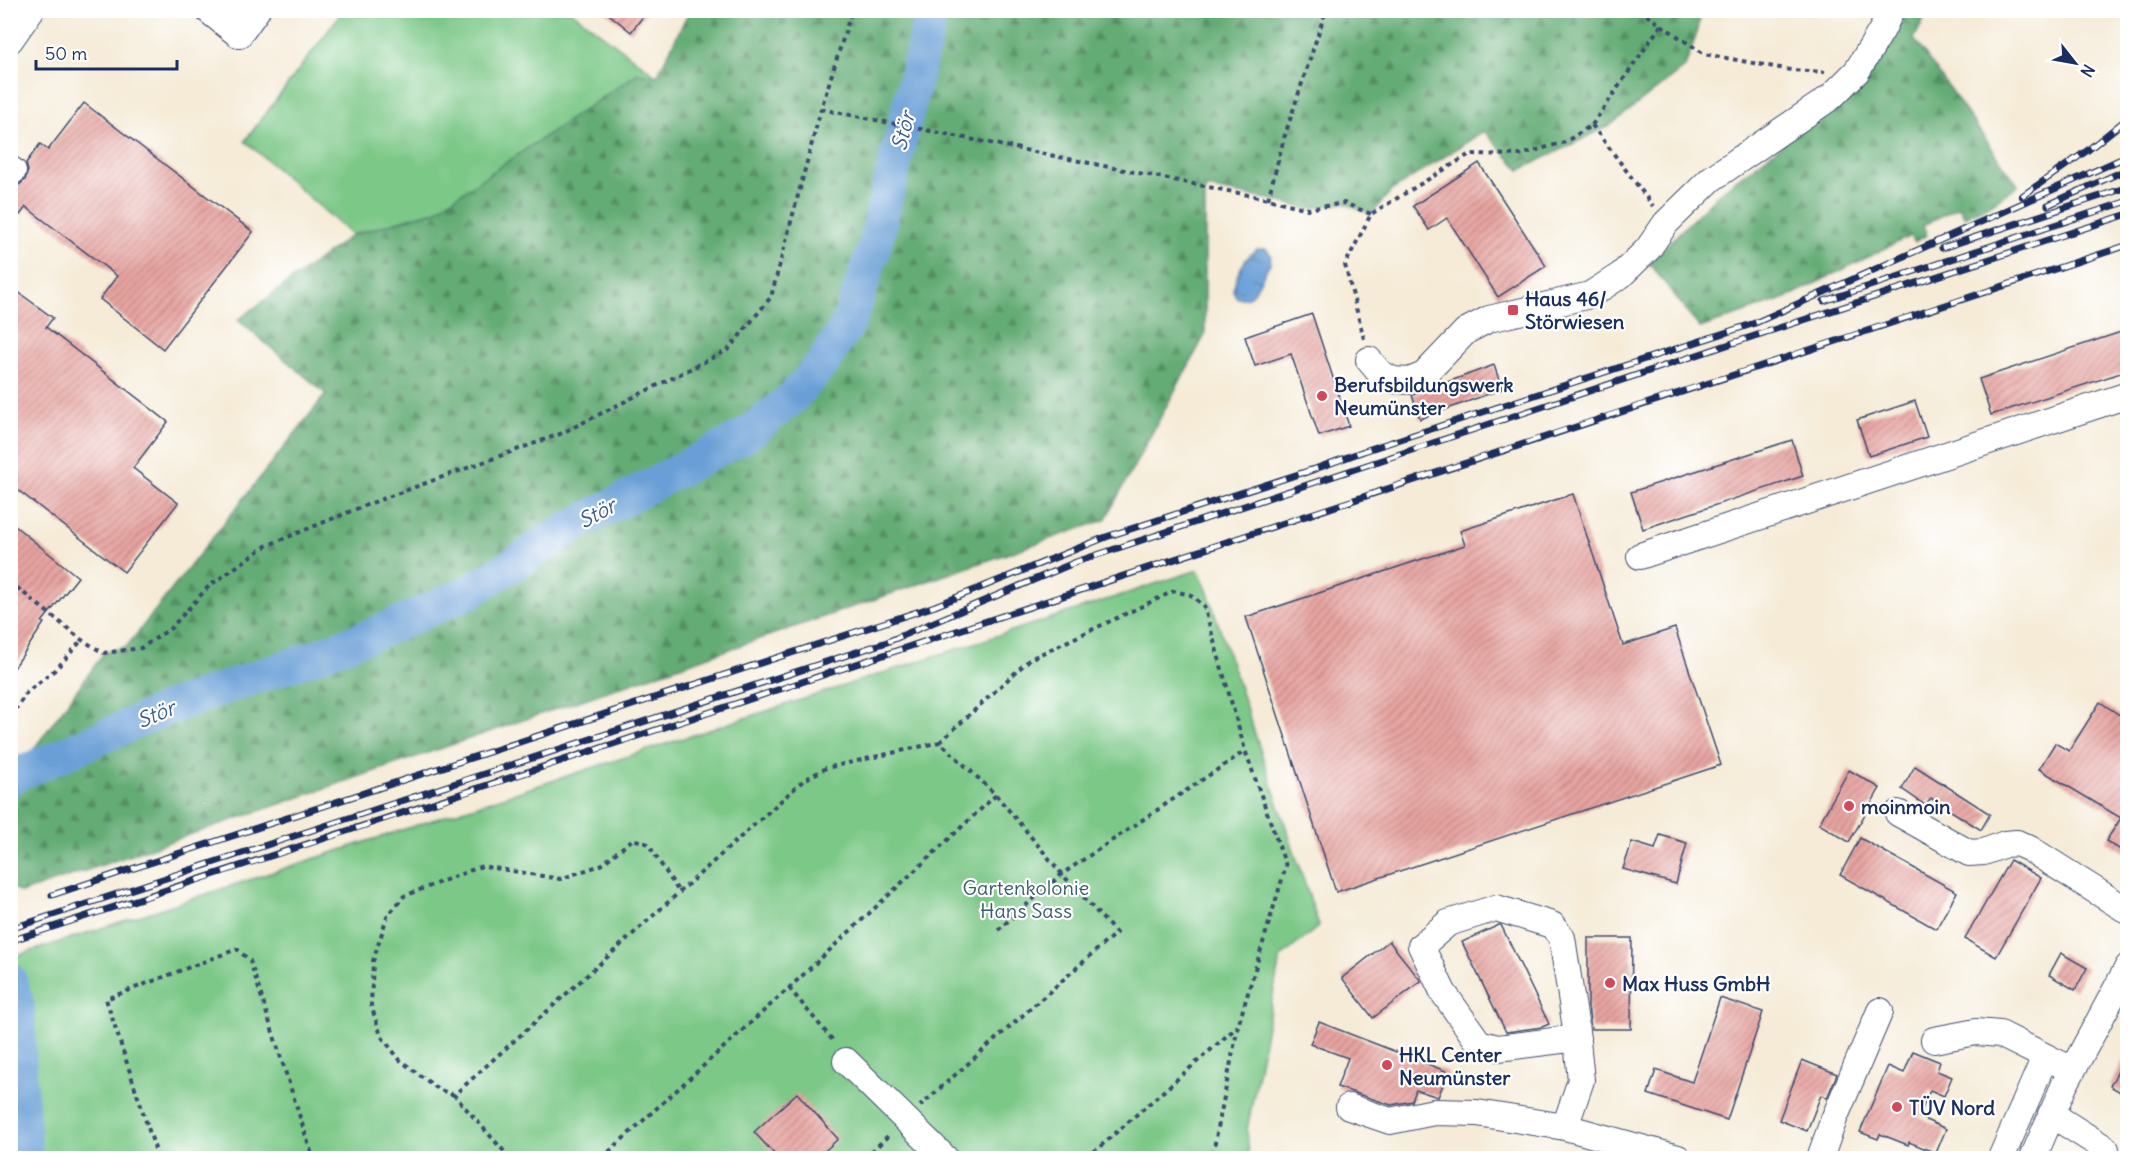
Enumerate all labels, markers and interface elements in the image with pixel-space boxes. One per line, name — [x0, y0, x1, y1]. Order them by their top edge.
scale bar — [36, 33, 177, 71]
north arrow — [2045, 33, 2105, 93]
text: 50 m — [45, 42, 87, 65]
text: N — [2076, 61, 2099, 81]
water label: Stör — [885, 107, 921, 153]
place label: Haus 46/ Störwiesen — [1525, 286, 1625, 334]
marker: Haus 46/ Störwiesen — [1506, 303, 1520, 317]
place label: Berufsbildungswerk Neumünster — [1334, 372, 1514, 420]
marker: Berufsbildungswerk Neumünster — [1315, 389, 1329, 403]
water label: Stör — [574, 491, 623, 534]
water label: Stör — [133, 693, 181, 734]
place label: moinmoin — [1861, 794, 1951, 819]
marker: moinmoin — [1842, 799, 1856, 813]
park label: Gartenkolonie Hans Sass — [963, 875, 1089, 923]
place label: Max Huss GmbH — [1622, 971, 1770, 996]
marker: Max Huss GmbH — [1603, 976, 1617, 990]
place label: HKL Center Neumünster — [1399, 1042, 1511, 1090]
marker: HKL Center Neumünster — [1380, 1058, 1394, 1072]
place label: TÜV Nord — [1909, 1095, 1995, 1120]
marker: TÜV Nord — [1890, 1100, 1904, 1114]

